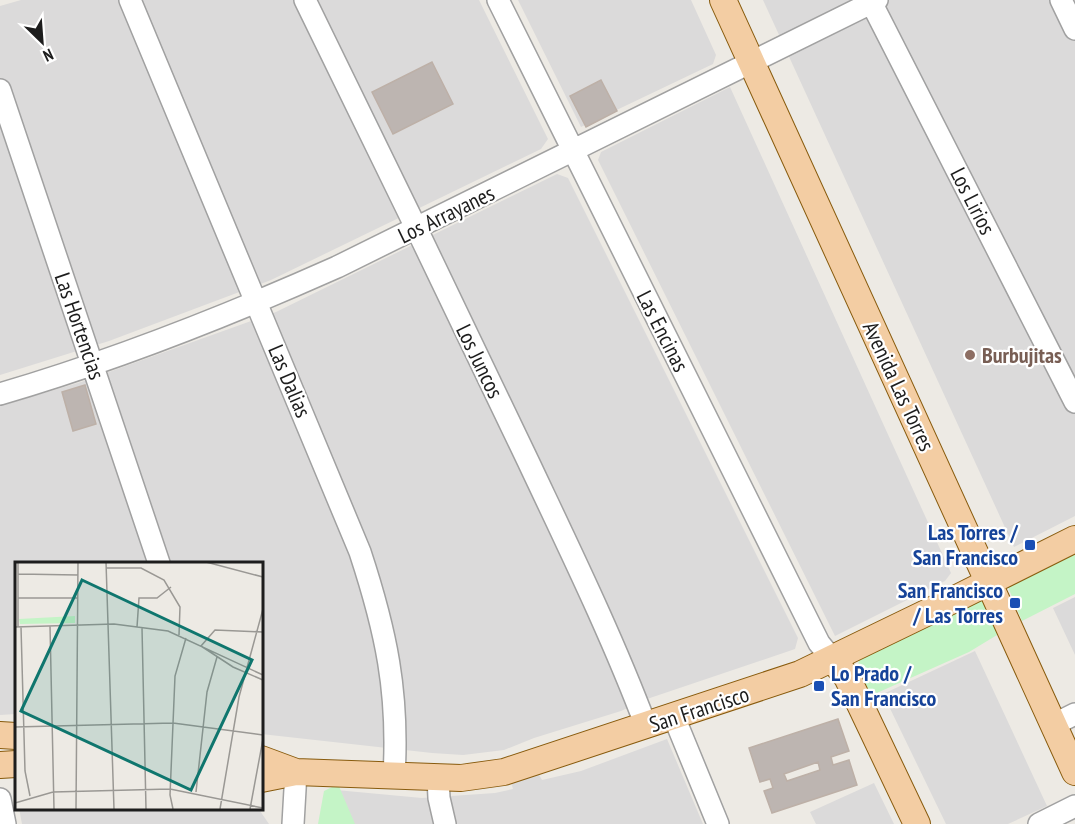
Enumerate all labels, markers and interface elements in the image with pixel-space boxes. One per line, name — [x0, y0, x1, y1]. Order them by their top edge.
north arrow — [12, 12, 72, 72]
text: N — [40, 45, 56, 66]
street label: Los Lirios — [944, 163, 1002, 239]
street label: Los Arrayanes — [393, 179, 499, 249]
street label: Las Hortencias — [49, 269, 111, 383]
street label: Las Encinas — [631, 286, 695, 376]
street label: Avenida Las Torres — [857, 317, 941, 455]
street label: Los Juncos — [450, 320, 510, 402]
street label: Las Dalias — [262, 340, 318, 422]
place label: Burbujitas — [982, 341, 1062, 369]
marker: Burbujitas — [963, 348, 977, 362]
place label: Las Torres / San Francisco — [913, 518, 1019, 571]
marker: Las Torres / San Francisco — [1023, 538, 1037, 552]
inset map — [15, 562, 262, 809]
place label: San Francisco / Las Torres — [898, 576, 1003, 629]
marker: San Francisco / Las Torres — [1008, 596, 1022, 610]
place label: Lo Prado / San Francisco — [831, 659, 937, 712]
marker: Lo Prado / San Francisco — [812, 679, 826, 693]
street label: San Francisco — [646, 680, 752, 738]

